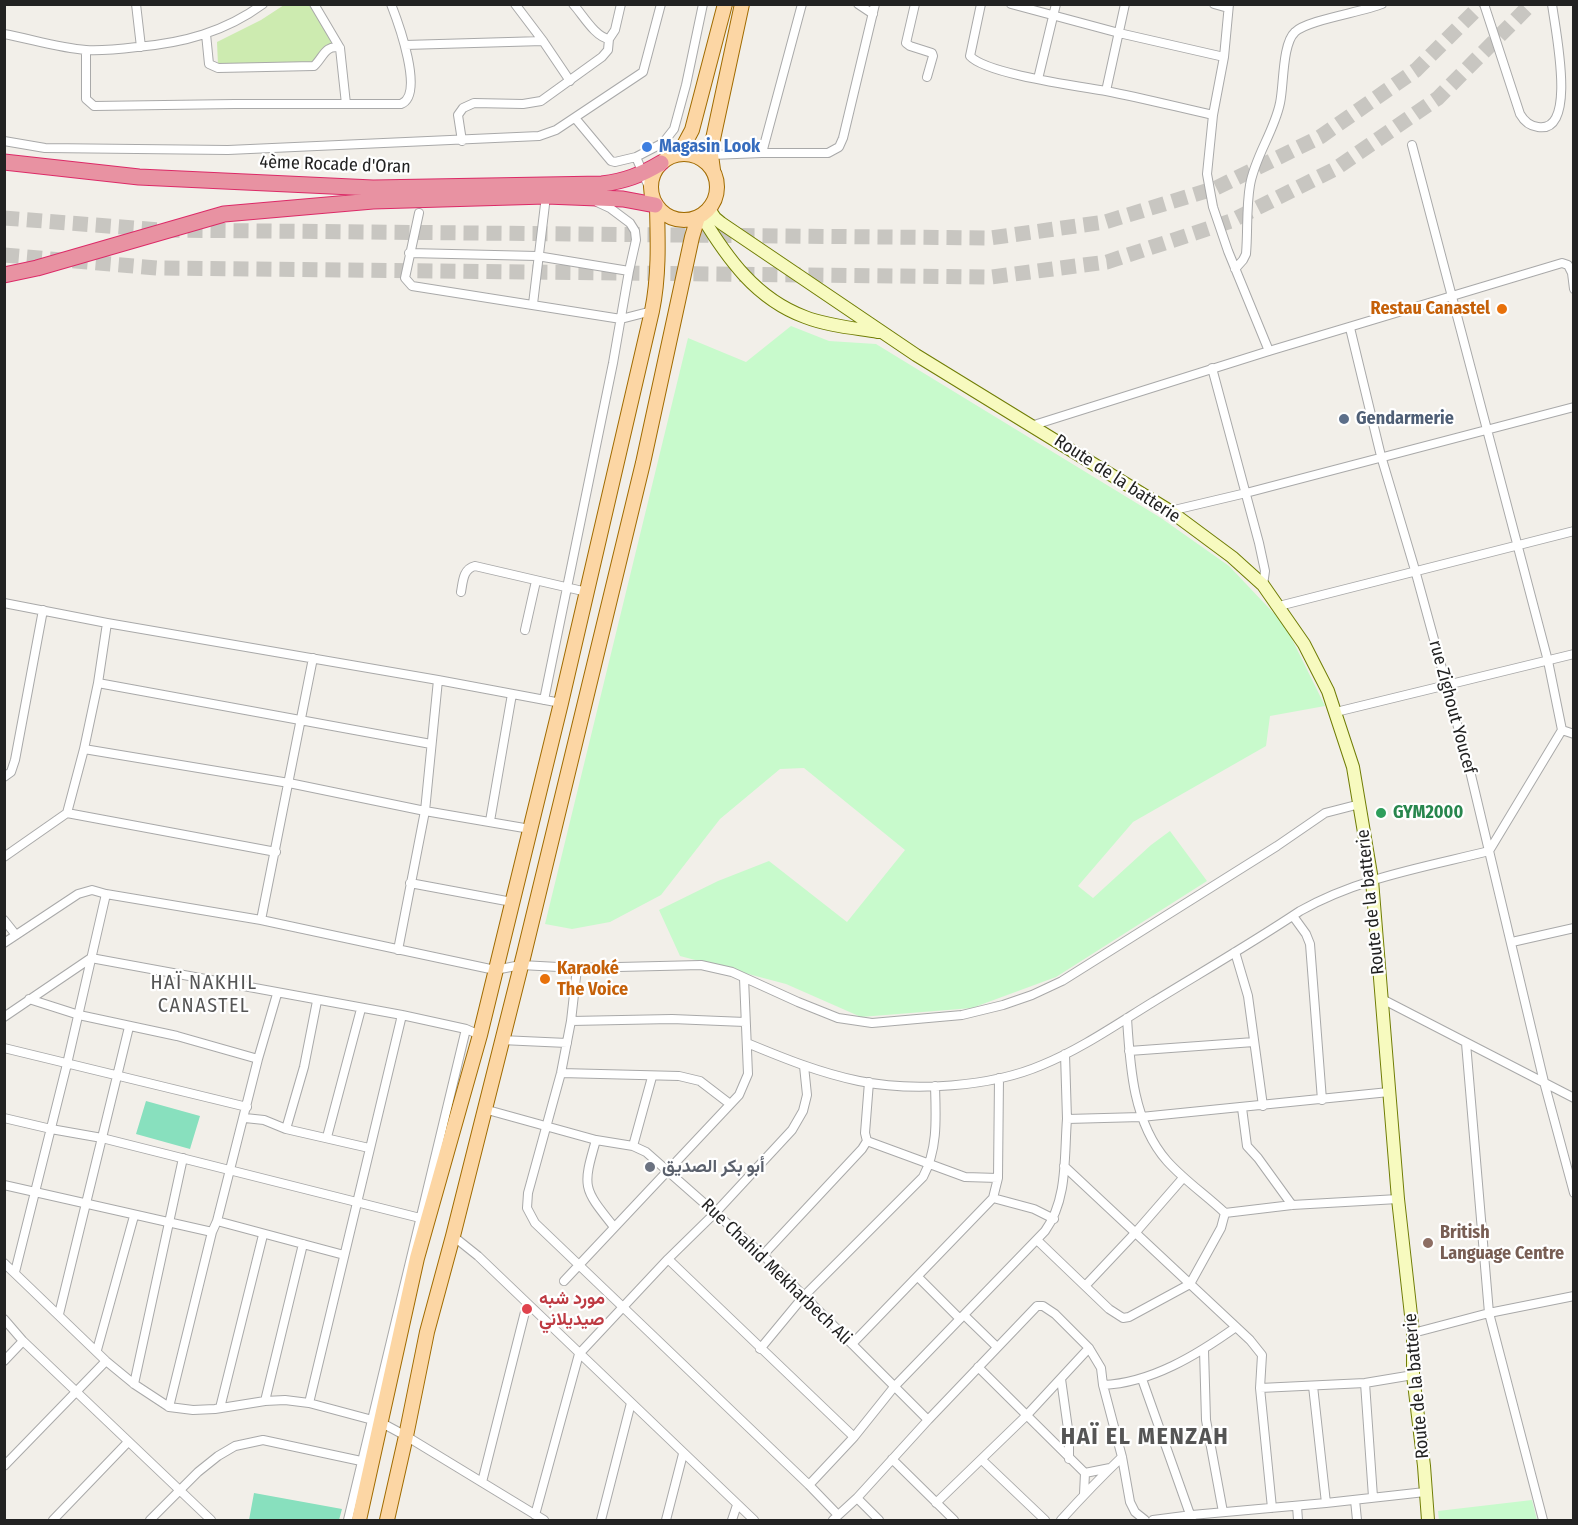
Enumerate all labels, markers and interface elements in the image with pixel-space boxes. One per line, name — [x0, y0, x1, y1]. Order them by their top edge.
place label: Magasin Look — [659, 136, 760, 158]
marker: Magasin Look — [640, 140, 654, 154]
street label: 4ème Rocade d'Oran — [259, 152, 411, 178]
place label: Restau Canastel — [1371, 298, 1490, 320]
marker: Restau Canastel — [1495, 302, 1509, 316]
place label: Gendarmerie — [1356, 408, 1454, 430]
marker: Gendarmerie — [1337, 412, 1351, 426]
street label: Route de la batterie — [1050, 430, 1184, 528]
street label: rue Zighout Youcef — [1424, 638, 1480, 776]
place label: GYM2000 — [1393, 802, 1463, 824]
marker: GYM2000 — [1374, 806, 1388, 820]
street label: Route de la batterie — [1353, 828, 1389, 976]
place label: Karaoké The Voice — [557, 958, 628, 1000]
district label: HAÏ NAKHIL CANASTEL — [150, 971, 258, 1018]
marker: Karaoké The Voice — [538, 972, 552, 986]
place label: أبو بكر الصديق — [662, 1156, 765, 1178]
marker: أبو بكر الصديق — [643, 1160, 657, 1174]
street label: Rue Chahid Mekharbech Ali — [696, 1194, 856, 1350]
place label: British Language Centre — [1440, 1222, 1564, 1264]
marker: British Language Centre — [1421, 1236, 1435, 1250]
place label: مورد شبه صيديلاني — [539, 1288, 605, 1330]
marker: مورد شبه صيديلاني — [520, 1302, 534, 1316]
street label: Route de la batterie — [1400, 1312, 1434, 1460]
district label: HAÏ EL MENZAH — [1061, 1423, 1229, 1451]

